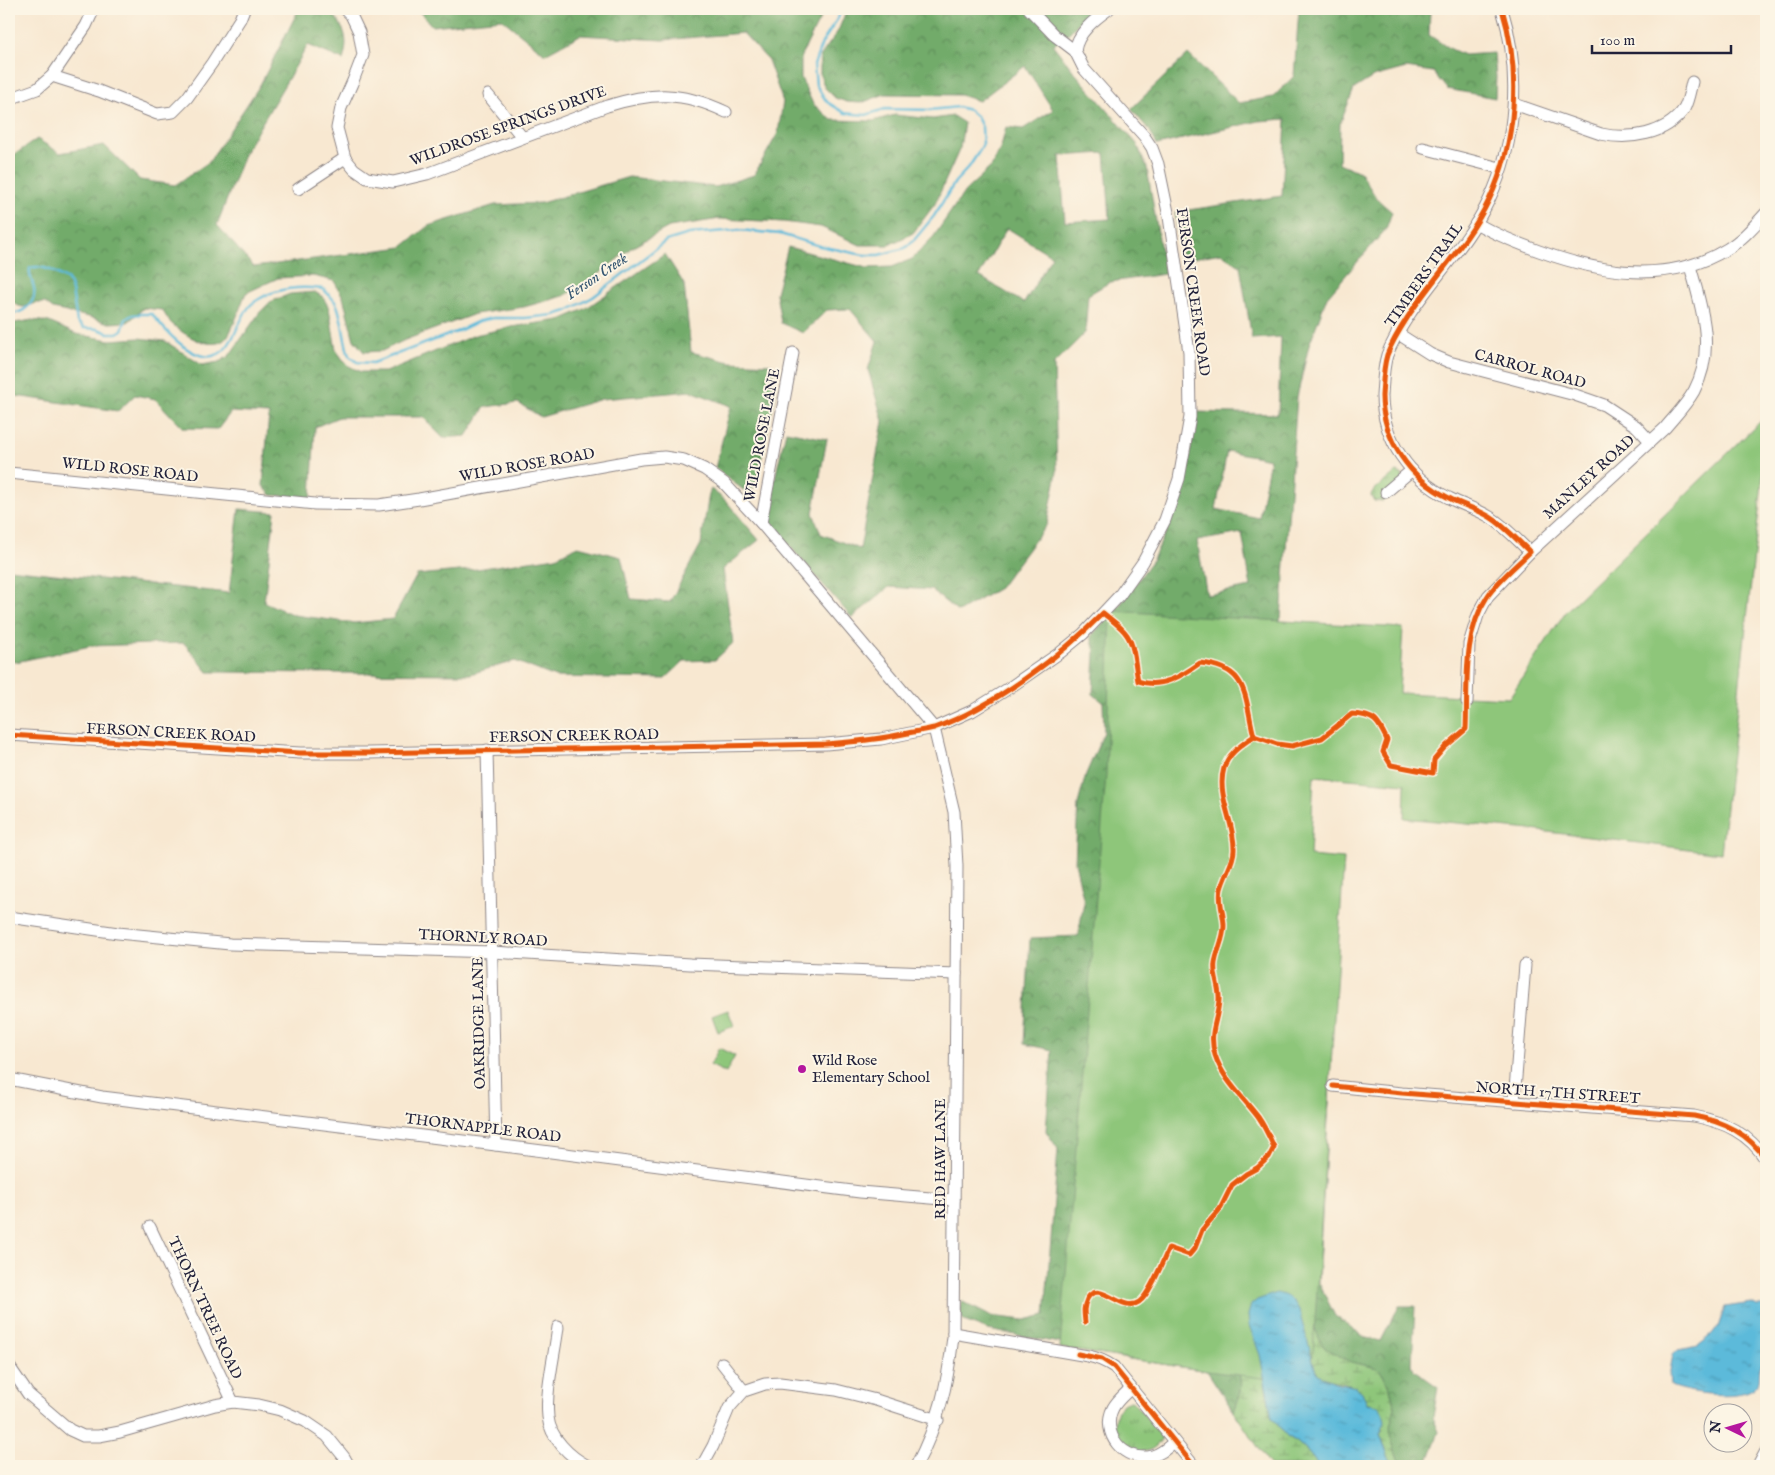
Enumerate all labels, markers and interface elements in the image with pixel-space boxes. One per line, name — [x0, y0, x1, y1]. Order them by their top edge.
scale bar — [1592, 22, 1731, 54]
text: 100 m — [1600, 31, 1636, 50]
street label: WILDROSE SPRINGS DRIVE — [407, 82, 609, 170]
street label: FERSON CREEK ROAD — [1172, 207, 1214, 377]
street label: TIMBERS TRAIL — [1381, 219, 1467, 331]
water label: Ferson Creek — [562, 249, 632, 305]
street label: CARROL ROAD — [1472, 345, 1588, 393]
street label: WILD ROSE LANE — [740, 367, 784, 503]
street label: MANLEY ROAD — [1539, 431, 1639, 523]
street label: WILD ROSE ROAD — [458, 444, 596, 486]
street label: WILD ROSE ROAD — [61, 453, 199, 487]
street label: FERSON CREEK ROAD — [86, 719, 256, 747]
street label: FERSON CREEK ROAD — [489, 725, 659, 747]
street label: THORNLY ROAD — [418, 925, 548, 951]
street label: OAKRIDGE LANE — [468, 957, 490, 1089]
place label: Wild Rose Elementary School — [812, 1051, 931, 1087]
marker: Wild Rose Elementary School — [796, 1063, 808, 1075]
street label: NORTH 17TH STREET — [1475, 1078, 1641, 1108]
street label: RED HAW LANE — [931, 1098, 950, 1220]
street label: THORNAPPLE ROAD — [404, 1109, 562, 1147]
street label: THORN TREE ROAD — [164, 1234, 246, 1382]
north arrow — [1702, 1402, 1752, 1452]
text: N — [1706, 1420, 1726, 1435]

